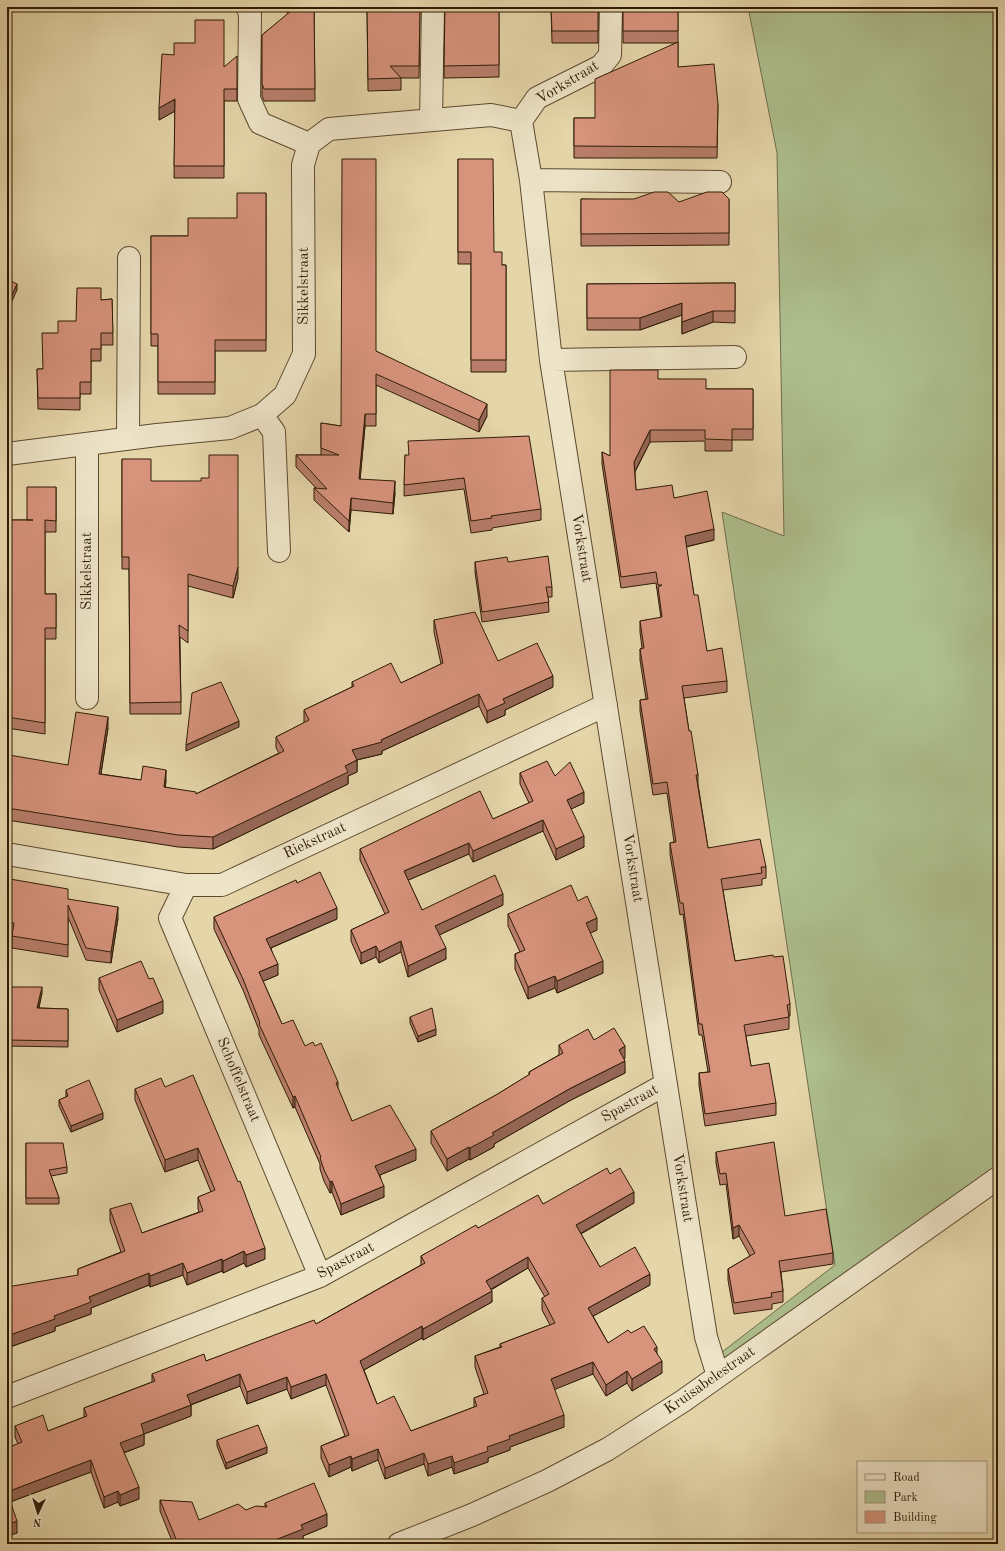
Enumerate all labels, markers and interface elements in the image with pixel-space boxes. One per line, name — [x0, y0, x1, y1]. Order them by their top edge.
street label: Vorkstraat — [534, 59, 602, 107]
street label: Sikkelstraat — [297, 247, 312, 325]
street label: Vorkstraat — [568, 512, 594, 584]
street label: Sikkelstraat — [80, 532, 95, 610]
street label: Riekstraat — [281, 820, 349, 862]
street label: Vorkstraat — [619, 832, 645, 904]
street label: Schoffelstraat — [213, 1036, 263, 1124]
street label: Spastraat — [599, 1082, 661, 1126]
street label: Vorkstraat — [669, 1152, 695, 1224]
street label: Spastraat — [315, 1240, 377, 1282]
street label: Kruisabelestraat — [662, 1344, 758, 1418]
legend — [857, 1461, 987, 1533]
text: Road — [893, 1472, 920, 1484]
text: Park — [893, 1492, 918, 1504]
north arrow — [18, 1493, 58, 1533]
text: Building — [893, 1512, 937, 1524]
text: N — [32, 1516, 42, 1527]

